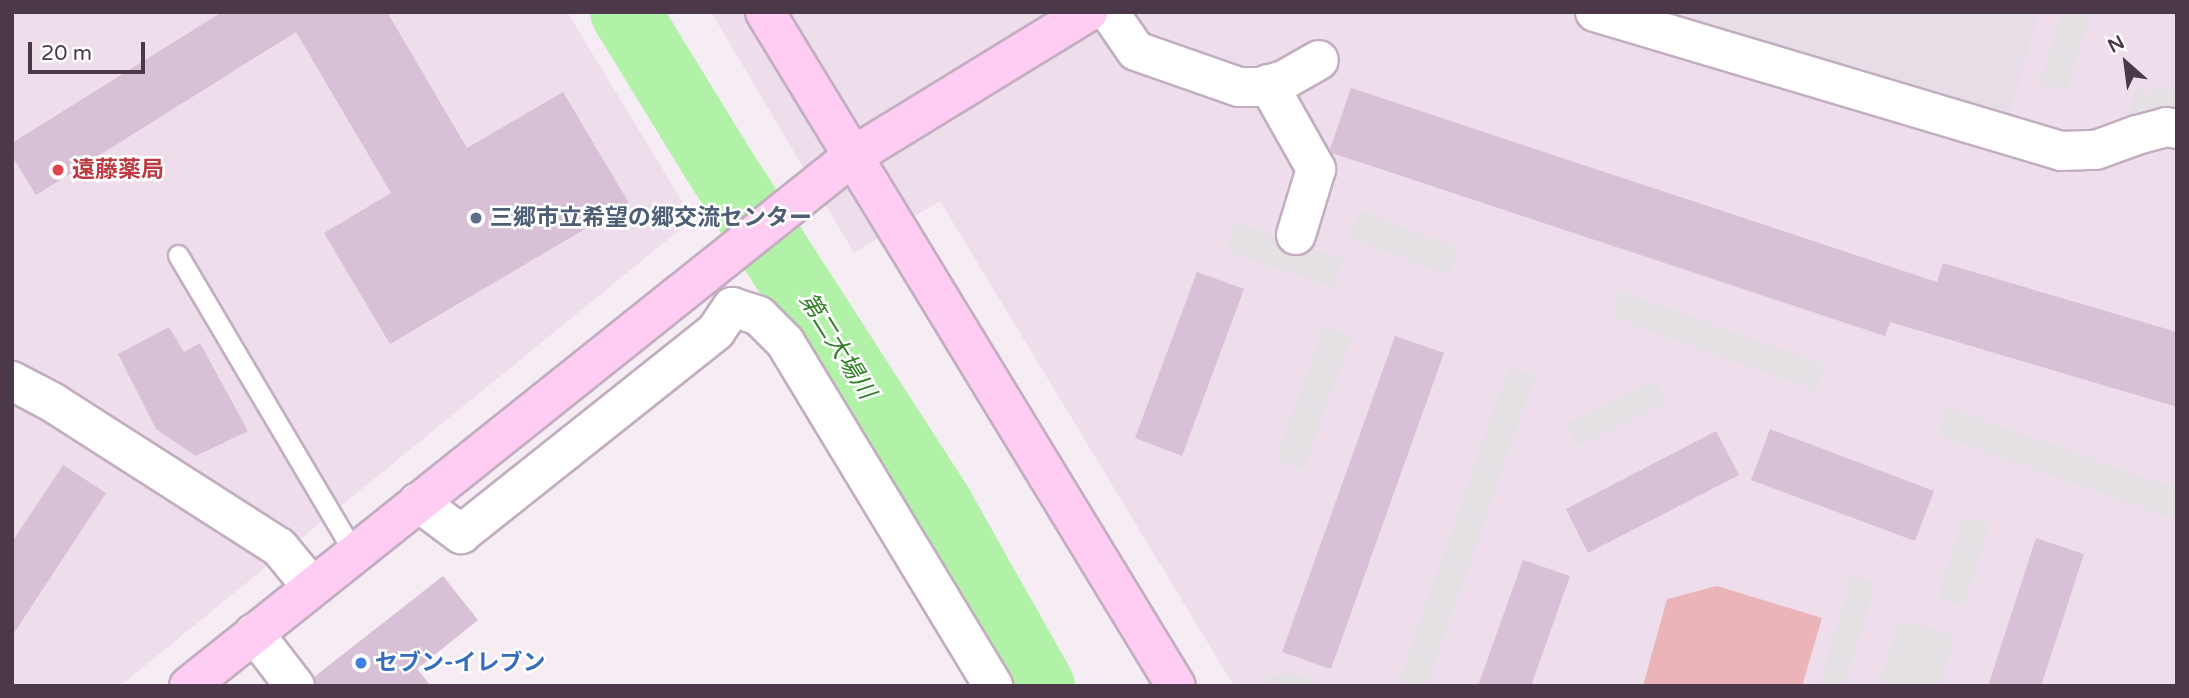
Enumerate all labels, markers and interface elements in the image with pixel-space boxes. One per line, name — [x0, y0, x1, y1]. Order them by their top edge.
scale bar — [32, 28, 149, 72]
north arrow — [2091, 28, 2161, 98]
text: N — [2104, 31, 2128, 58]
text: 20 m — [41, 41, 92, 66]
place label: 遠藤薬局 — [72, 156, 164, 184]
marker: 遠藤薬局 — [50, 162, 66, 178]
place label: 三郷市立希望の郷交流センター — [490, 204, 812, 232]
marker: 三郷市立希望の郷交流センター — [468, 210, 484, 226]
water label: 第二大場川 — [793, 287, 881, 405]
place label: セブン-イレブン — [375, 649, 545, 677]
marker: セブン-イレブン — [353, 655, 369, 671]

